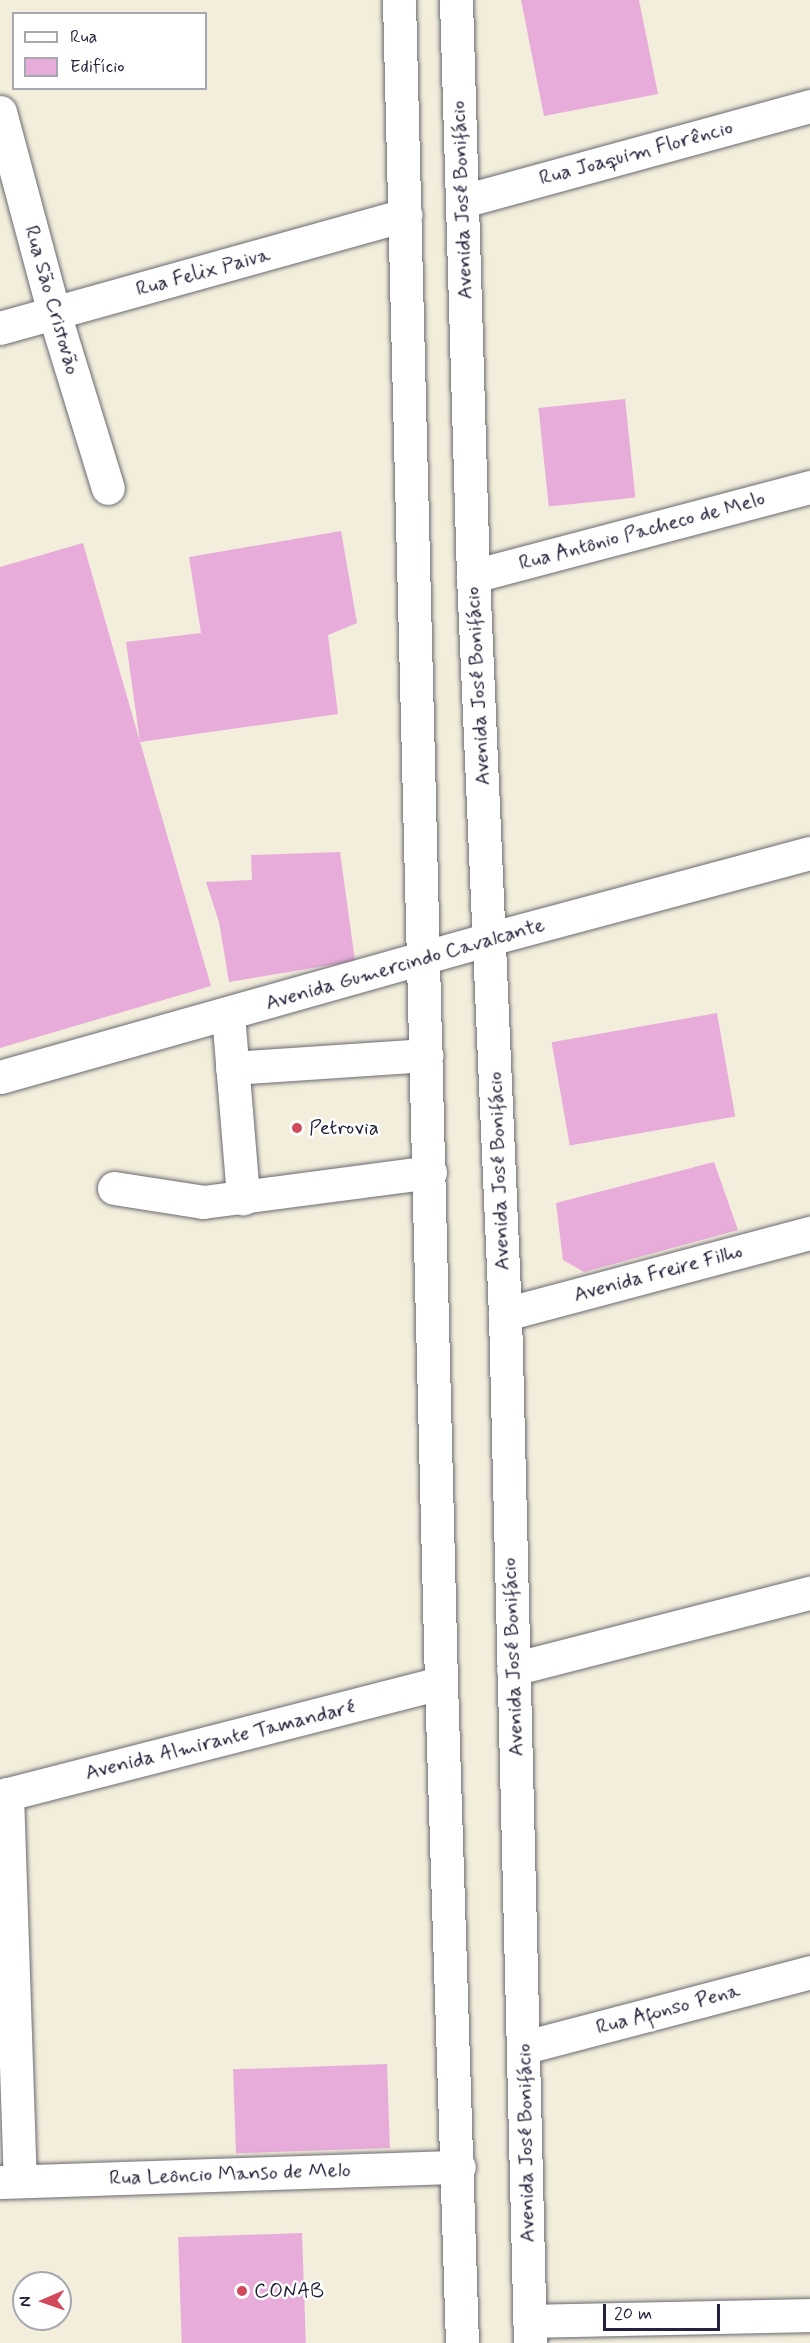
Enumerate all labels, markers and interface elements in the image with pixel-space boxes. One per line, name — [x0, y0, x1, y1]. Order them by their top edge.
legend — [12, 12, 207, 90]
text: Rua — [70, 25, 97, 49]
text: Edifício — [70, 55, 125, 79]
street label: Avenida José Bonifácio — [446, 100, 478, 300]
street label: Rua Joaquim Florêncio — [534, 114, 738, 192]
street label: Rua São Cristovão — [19, 223, 85, 377]
street label: Rua Felix Paiva — [132, 242, 274, 302]
street label: Rua Antônio Pacheco de Melo — [517, 486, 767, 576]
street label: Avenida José Bonifácio — [460, 586, 496, 786]
street label: Avenida Gumercindo Cavalcante — [261, 912, 549, 1016]
street label: Avenida José Bonifácio — [483, 1071, 515, 1271]
place label: Petrovia — [309, 1115, 379, 1141]
marker: Petrovia — [290, 1121, 304, 1135]
street label: Avenida Freire Filho — [571, 1238, 745, 1308]
street label: Avenida José Bonifácio — [497, 1557, 529, 1757]
street label: Avenida Almirante Tamandaré — [79, 1693, 361, 1787]
street label: Rua Afonso Pena — [595, 1978, 741, 2040]
street label: Avenida José Bonifácio — [512, 2043, 540, 2243]
street label: Rua Leôncio Manso de Melo — [109, 2157, 351, 2191]
north arrow — [12, 2271, 72, 2331]
place label: CONAB — [254, 2278, 324, 2304]
marker: CONAB — [235, 2284, 249, 2298]
scale bar — [606, 2292, 723, 2330]
text: N — [15, 2296, 36, 2307]
text: 20 m — [614, 2302, 652, 2326]

